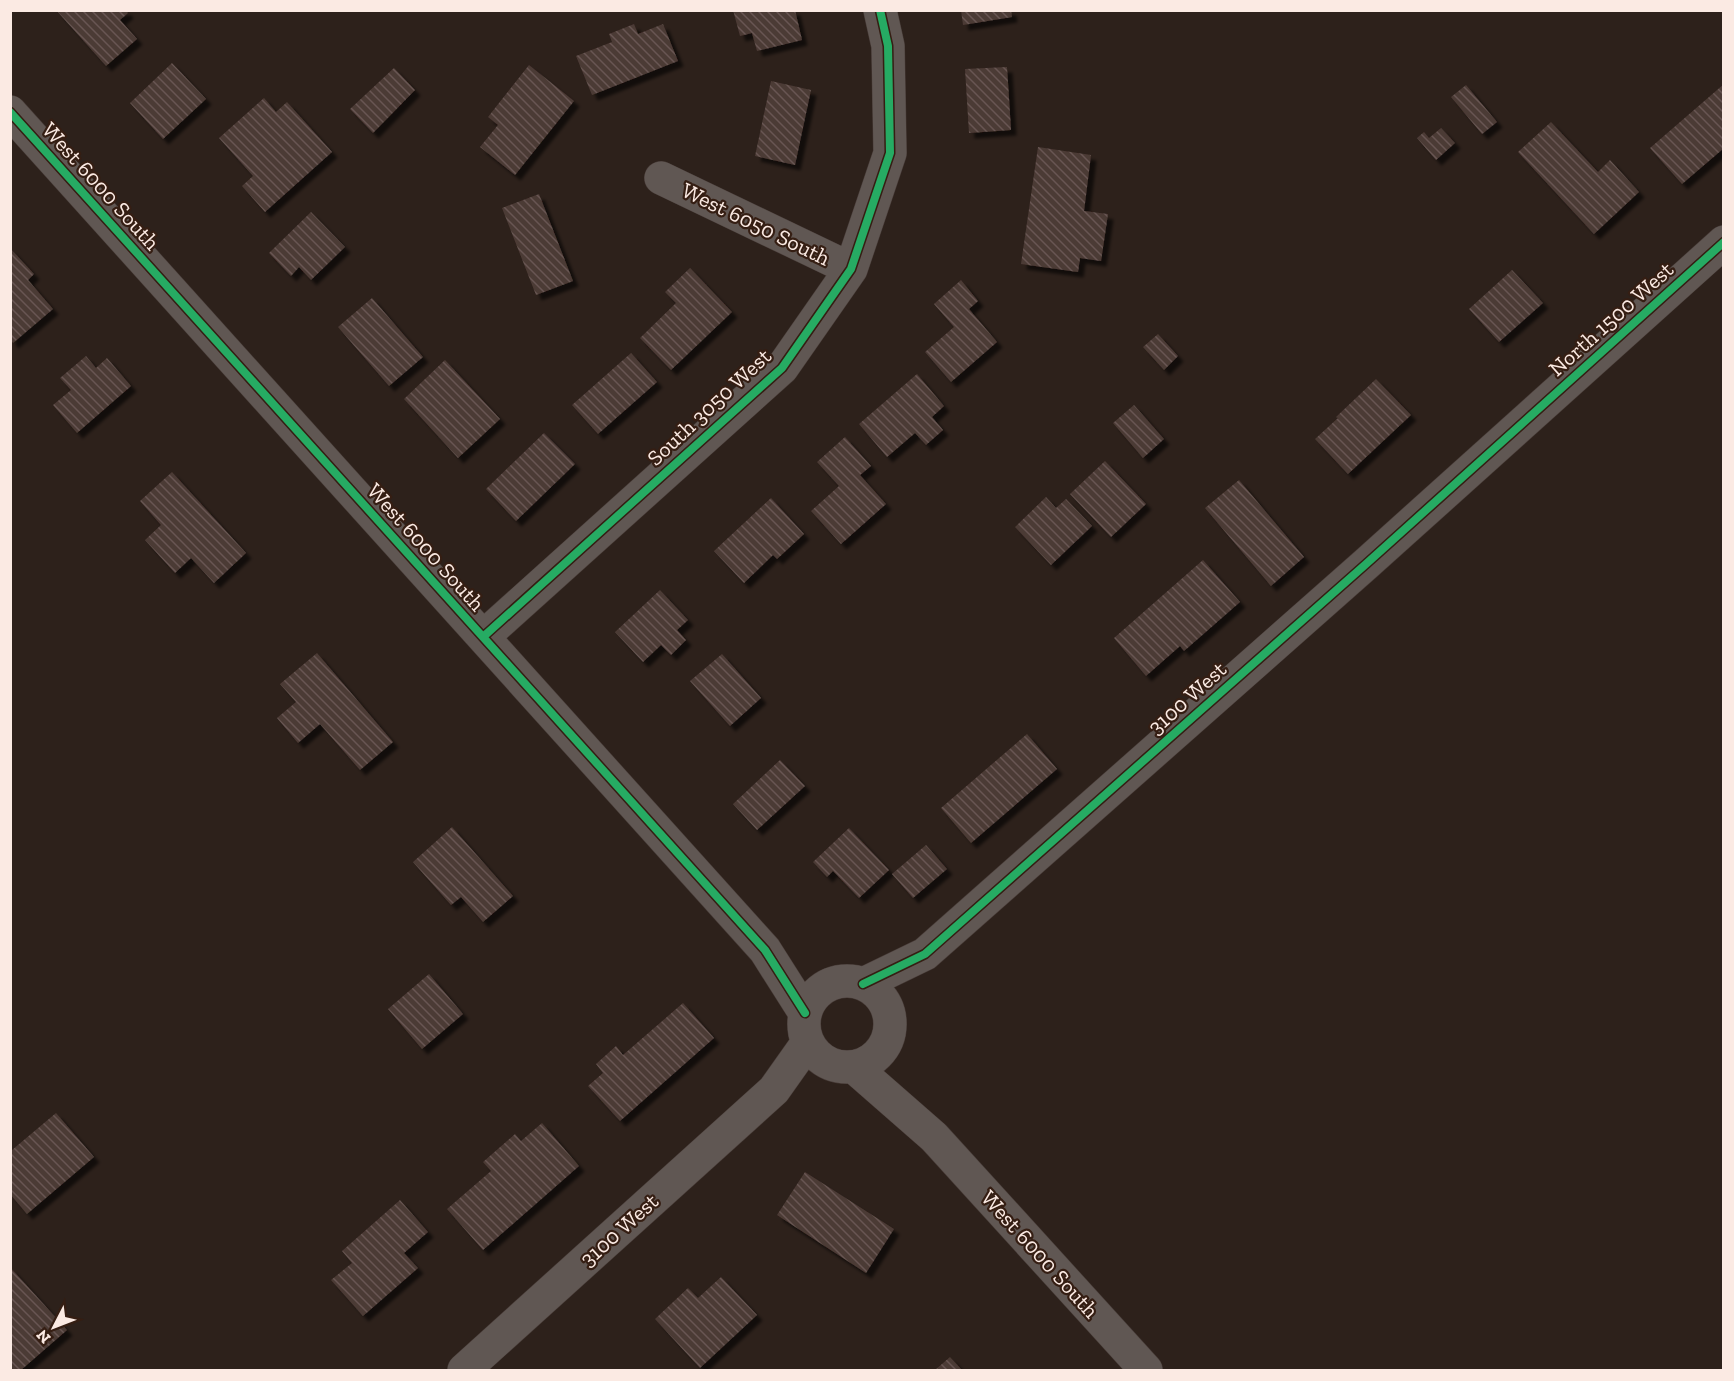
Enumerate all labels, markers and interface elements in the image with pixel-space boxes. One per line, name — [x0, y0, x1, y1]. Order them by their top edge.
street label: West 6000 South — [36, 116, 166, 256]
street label: West 6050 South — [677, 176, 835, 272]
street label: North 1500 West — [1543, 255, 1680, 382]
street label: South 3050 West — [641, 342, 777, 471]
street label: West 6000 South — [361, 477, 491, 617]
street label: 3100 West — [1142, 655, 1233, 740]
street label: West 6000 South — [975, 1184, 1105, 1324]
street label: 3100 West — [574, 1187, 665, 1272]
north arrow — [24, 1297, 84, 1357]
text: N — [32, 1326, 54, 1348]

